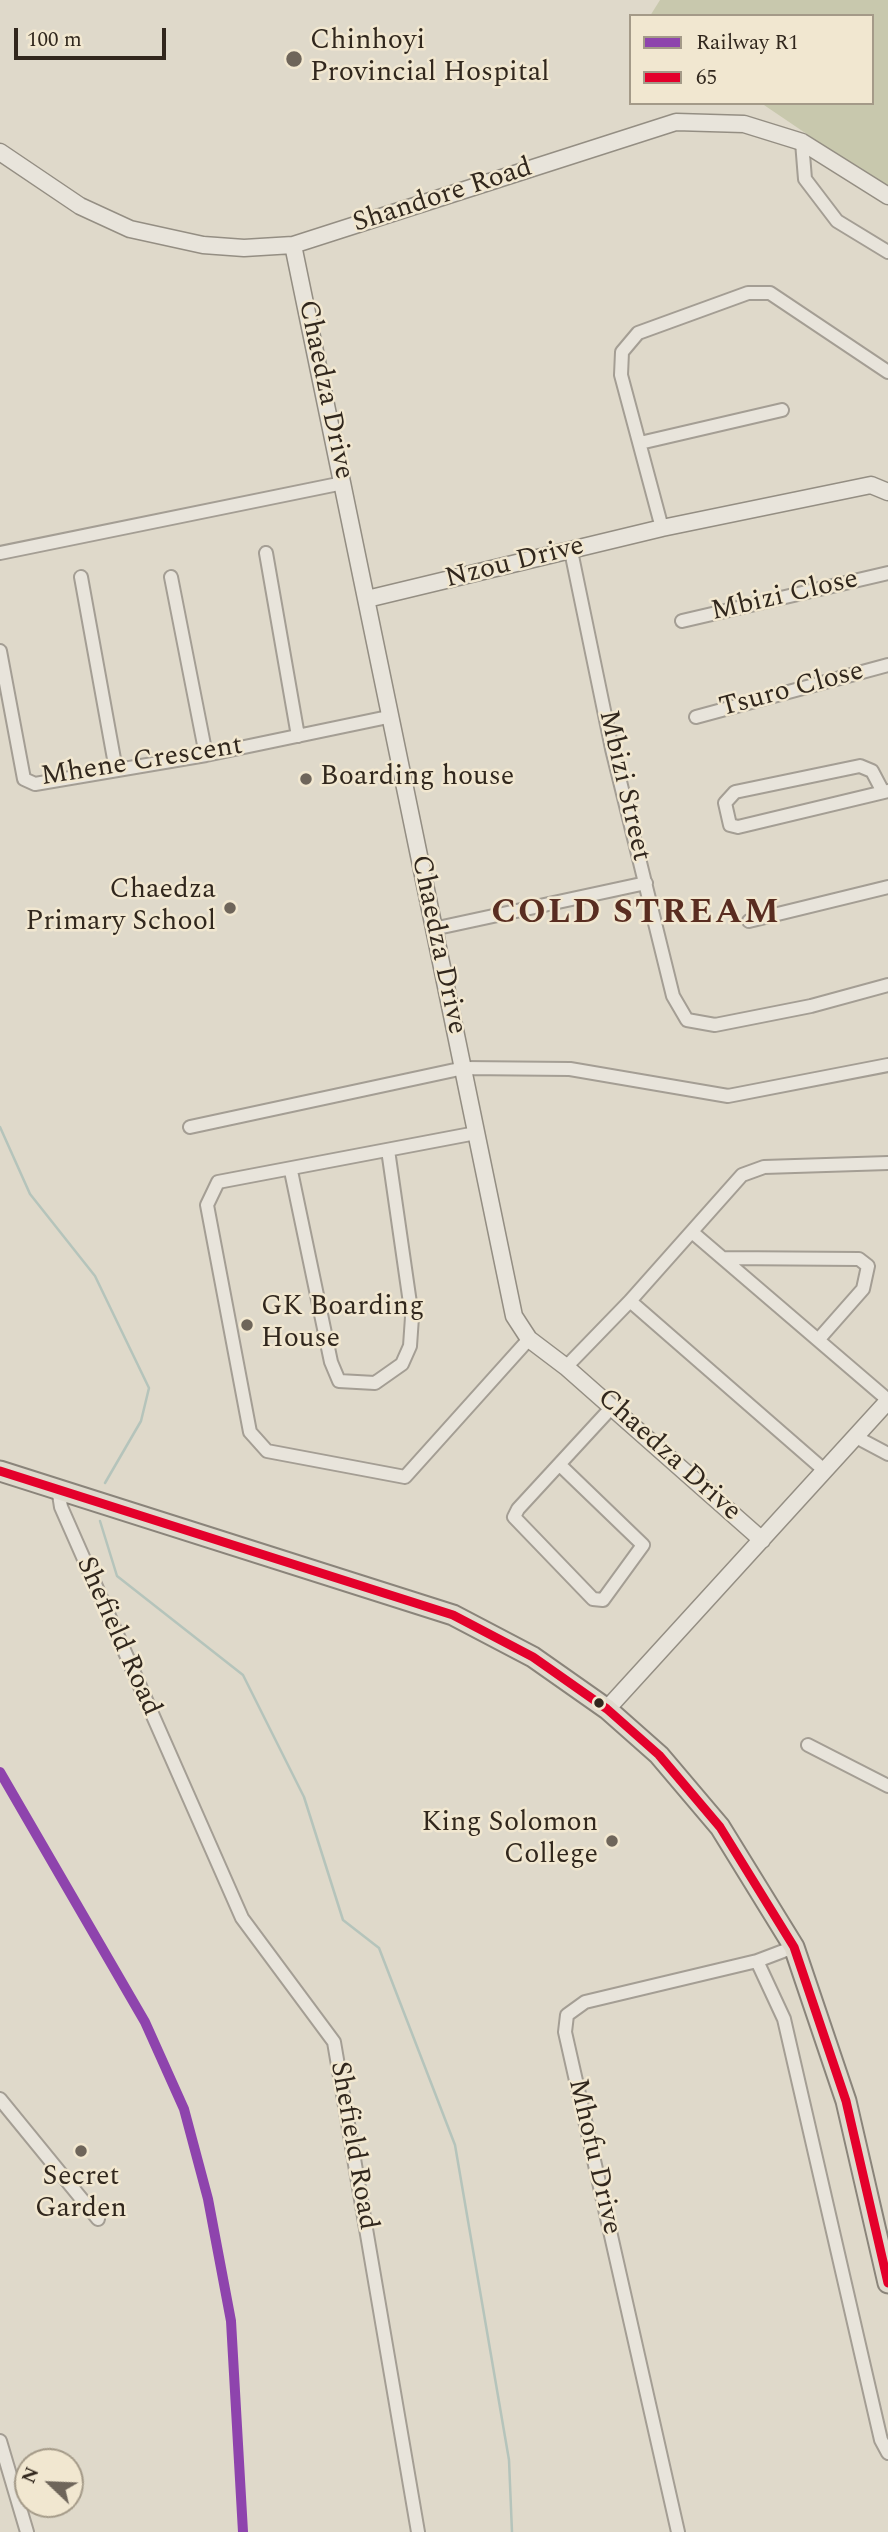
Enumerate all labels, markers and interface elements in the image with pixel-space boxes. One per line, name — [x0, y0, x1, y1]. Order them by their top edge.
scale bar — [18, 14, 170, 58]
legend — [629, 14, 874, 105]
text: 100 m — [27, 24, 82, 56]
place label: Chinhoyi Provincial Hospital — [310, 26, 550, 92]
text: Railway R1 — [696, 27, 799, 59]
marker: Chinhoyi Provincial Hospital — [284, 49, 304, 69]
text: 65 — [696, 62, 717, 94]
street label: Shandore Road — [349, 152, 537, 242]
street label: Chaedza Drive — [289, 297, 359, 483]
street label: Nzou Drive — [442, 531, 588, 597]
street label: Mbizi Close — [708, 564, 862, 630]
street label: Tsuro Close — [716, 656, 868, 726]
street label: Mbizi Street — [589, 707, 657, 865]
street label: Mhene Crescent — [39, 730, 245, 796]
place label: Boarding house — [320, 762, 514, 796]
marker: Boarding house — [298, 771, 314, 787]
street label: Chaedza Drive — [402, 852, 472, 1038]
place label: Chaedza Primary School — [26, 875, 216, 941]
district label: COLD STREAM — [493, 894, 779, 936]
marker: Chaedza Primary School — [222, 900, 238, 916]
place label: GK Boarding House — [261, 1292, 424, 1358]
marker: GK Boarding House — [239, 1317, 255, 1333]
street label: Chaedza Drive — [589, 1383, 747, 1529]
street label: Shefield Road — [67, 1552, 167, 1722]
unlabelled marker — [592, 1696, 606, 1710]
place label: King Solomon College — [422, 1808, 598, 1874]
marker: King Solomon College — [604, 1833, 620, 1849]
street label: Shefield Road — [321, 2059, 383, 2233]
street label: Mhofu Drive — [559, 2076, 627, 2238]
marker: Secret Garden — [73, 2143, 89, 2159]
place label: Secret Garden — [35, 2162, 127, 2228]
north arrow — [14, 2448, 84, 2518]
text: N — [15, 2463, 47, 2488]

